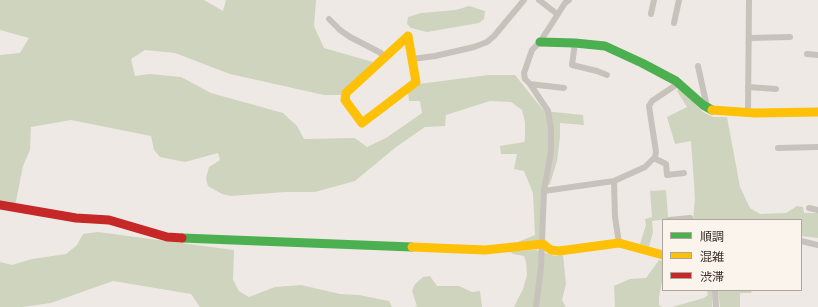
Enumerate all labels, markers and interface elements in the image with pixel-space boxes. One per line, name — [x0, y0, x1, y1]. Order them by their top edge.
legend — [662, 219, 802, 291]
text: 順調 — [700, 229, 724, 244]
text: 混雑 — [700, 249, 724, 264]
text: 渋滞 — [700, 269, 724, 284]

